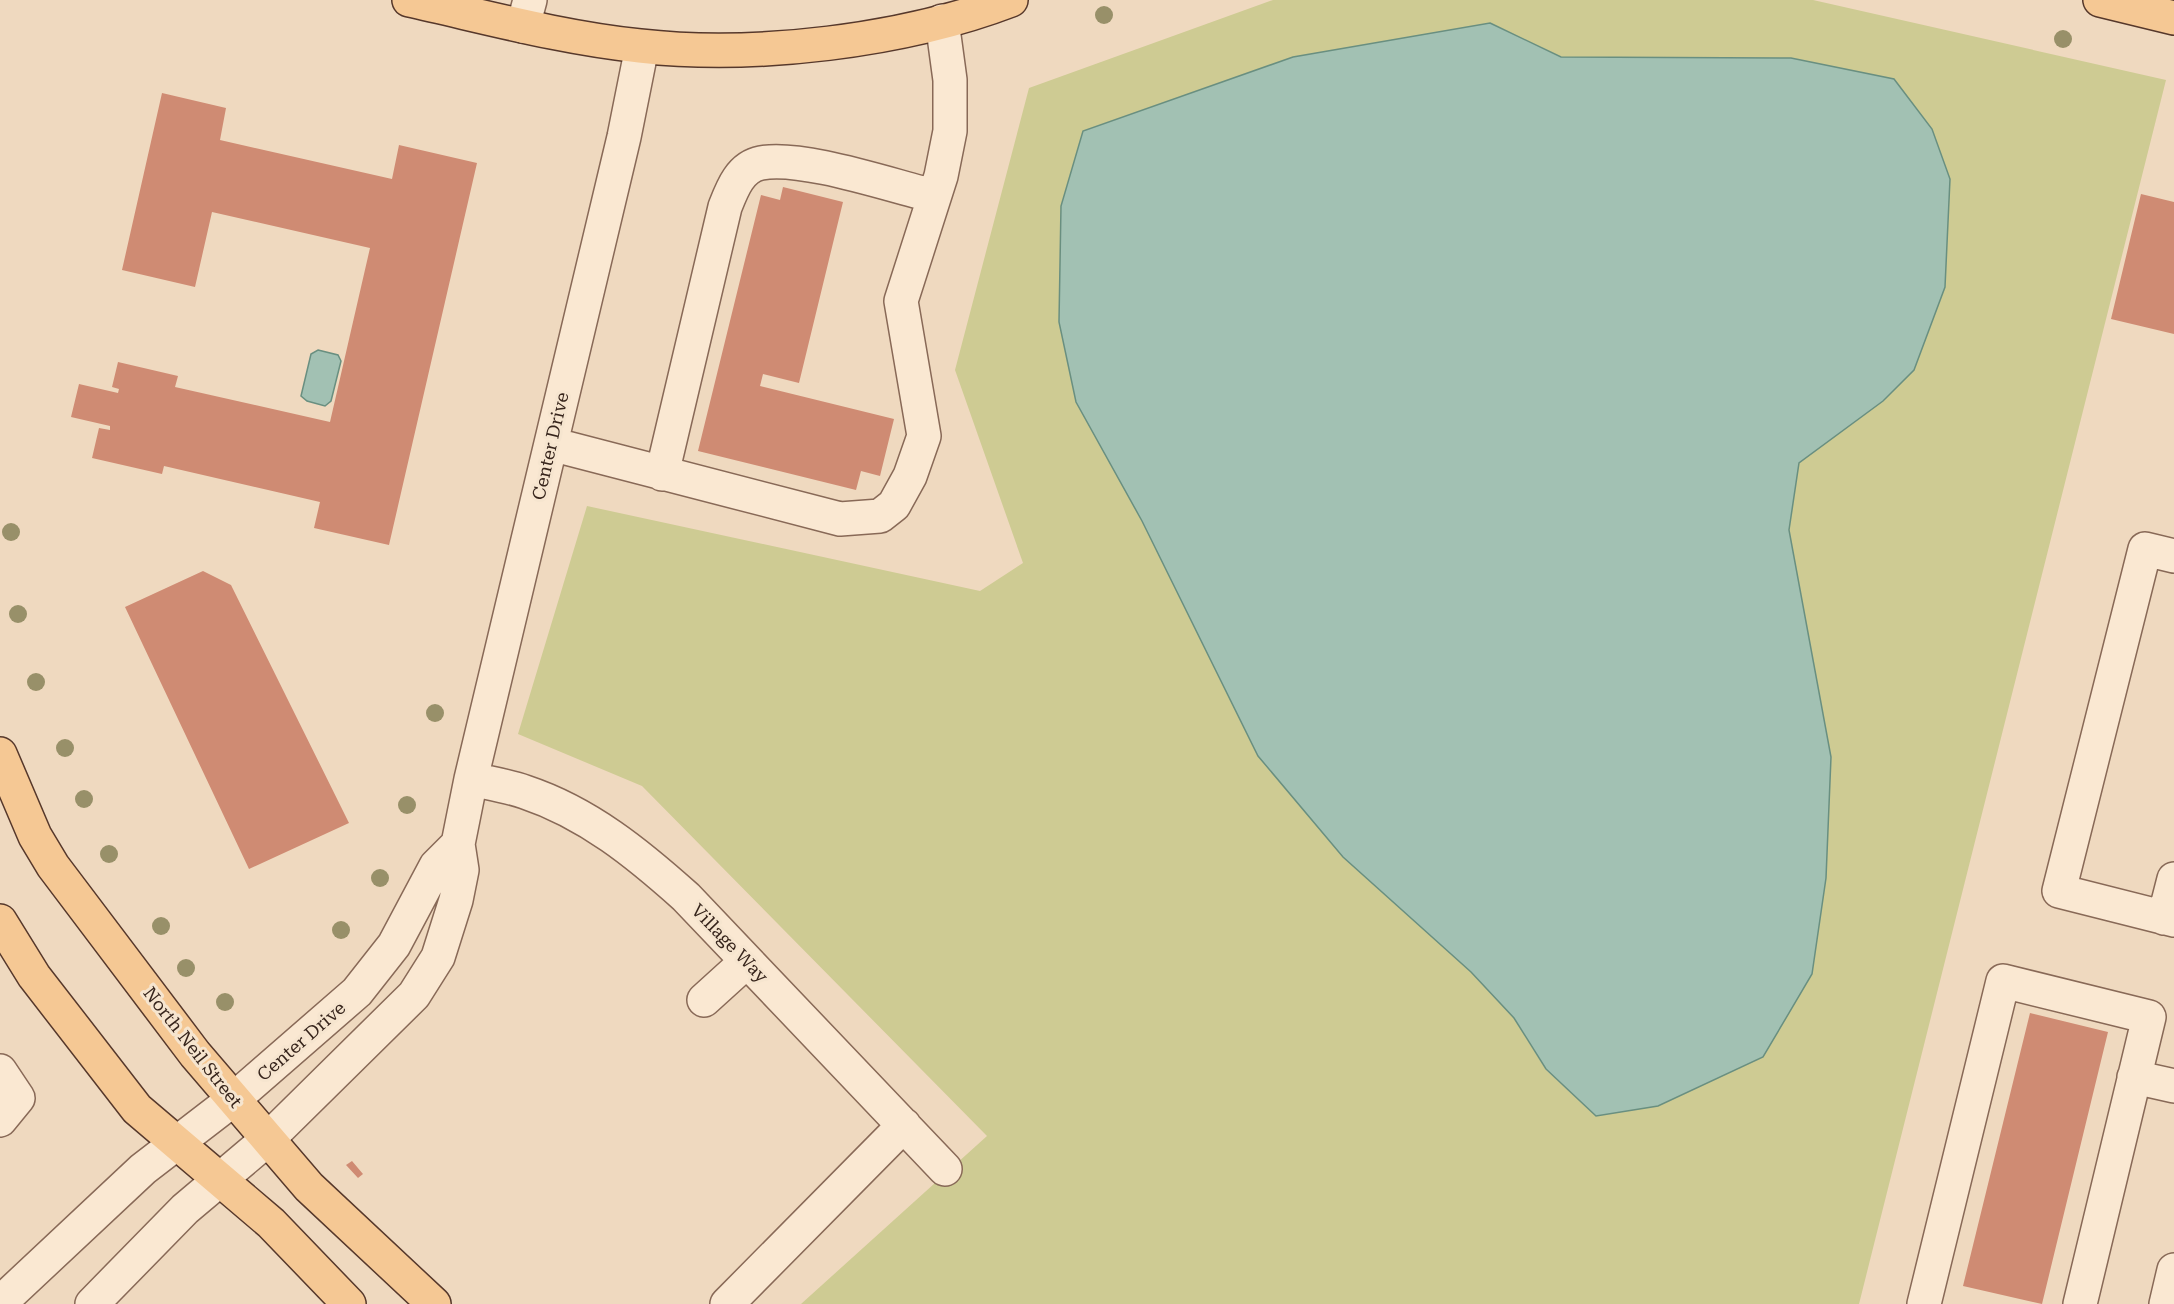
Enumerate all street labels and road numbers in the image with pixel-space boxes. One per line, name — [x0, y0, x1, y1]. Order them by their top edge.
street label: Center Drive — [527, 390, 573, 502]
street label: Village Way — [687, 899, 773, 987]
street label: North Neil Street — [139, 982, 247, 1112]
street label: Center Drive — [253, 997, 349, 1085]

